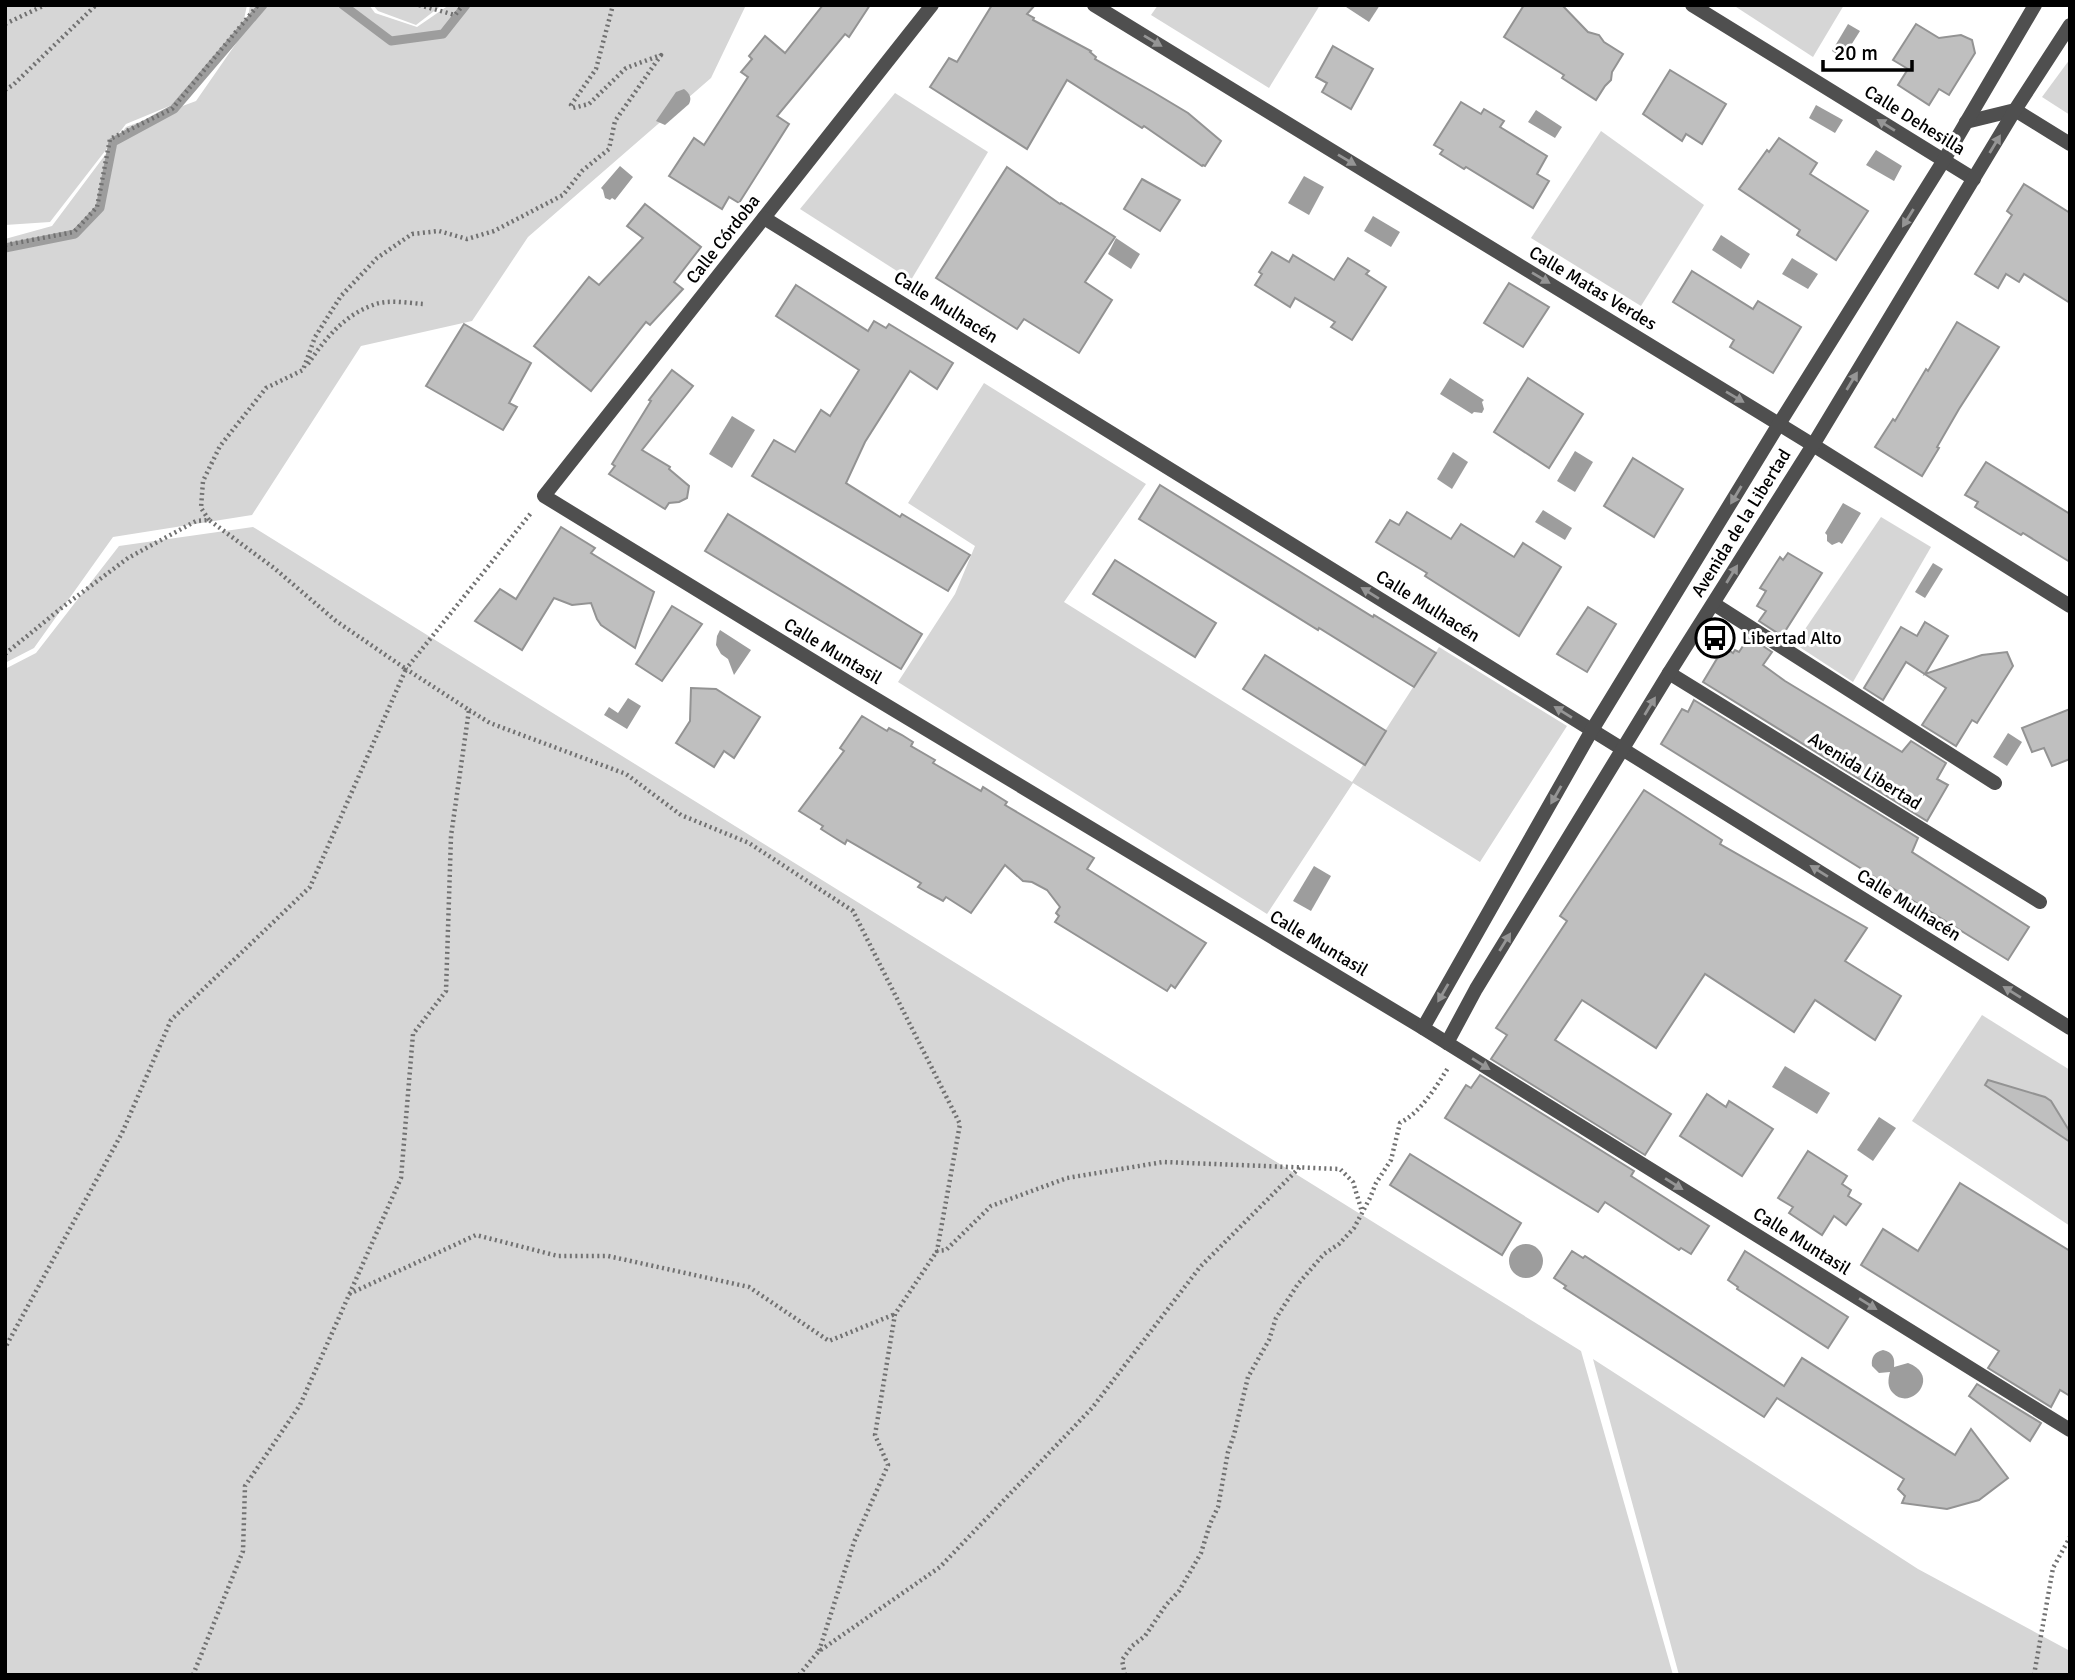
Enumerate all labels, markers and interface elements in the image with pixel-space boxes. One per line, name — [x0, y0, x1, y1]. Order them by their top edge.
scale bar — [1823, 28, 1912, 72]
one-way arrow — [1143, 34, 1162, 47]
text: 20 m — [1834, 40, 1878, 66]
street label: Calle Dehesilla — [1860, 80, 1970, 160]
one-way arrow — [1876, 118, 1895, 131]
one-way arrow — [1988, 135, 2001, 154]
one-way arrow — [1337, 153, 1356, 166]
street label: Calle Córdoba — [681, 190, 765, 288]
one-way arrow — [1901, 209, 1914, 228]
street label: Calle Matas Verdes — [1525, 241, 1661, 335]
street label: Calle Mulhacén — [890, 266, 1002, 348]
one-way arrow — [1531, 272, 1550, 285]
one-way arrow — [1845, 371, 1858, 390]
one-way arrow — [1725, 391, 1744, 404]
street label: Avenida de la Libertad — [1687, 445, 1795, 601]
one-way arrow — [1730, 485, 1743, 505]
street label: Calle Mulhacén — [1372, 565, 1484, 647]
one-way arrow — [1725, 565, 1738, 584]
one-way arrow — [1360, 586, 1380, 599]
street label: Calle Muntasil — [780, 613, 886, 689]
bus stop icon: Libertad Alto — [1694, 617, 1736, 659]
place label: Libertad Alto — [1742, 627, 1842, 649]
one-way arrow — [1644, 697, 1656, 716]
one-way arrow — [1554, 706, 1573, 719]
street label: Avenida Libertad — [1804, 727, 1926, 815]
one-way arrow — [1550, 785, 1562, 804]
street label: Calle Mulhacén — [1853, 864, 1965, 946]
one-way arrow — [1809, 865, 1829, 878]
street label: Calle Muntasil — [1266, 905, 1372, 981]
one-way arrow — [1499, 932, 1512, 951]
one-way arrow — [1437, 983, 1449, 1002]
one-way arrow — [2002, 986, 2022, 999]
one-way arrow — [1471, 1058, 1490, 1071]
one-way arrow — [1665, 1178, 1684, 1191]
street label: Calle Muntasil — [1749, 1202, 1855, 1280]
one-way arrow — [1858, 1298, 1877, 1311]

